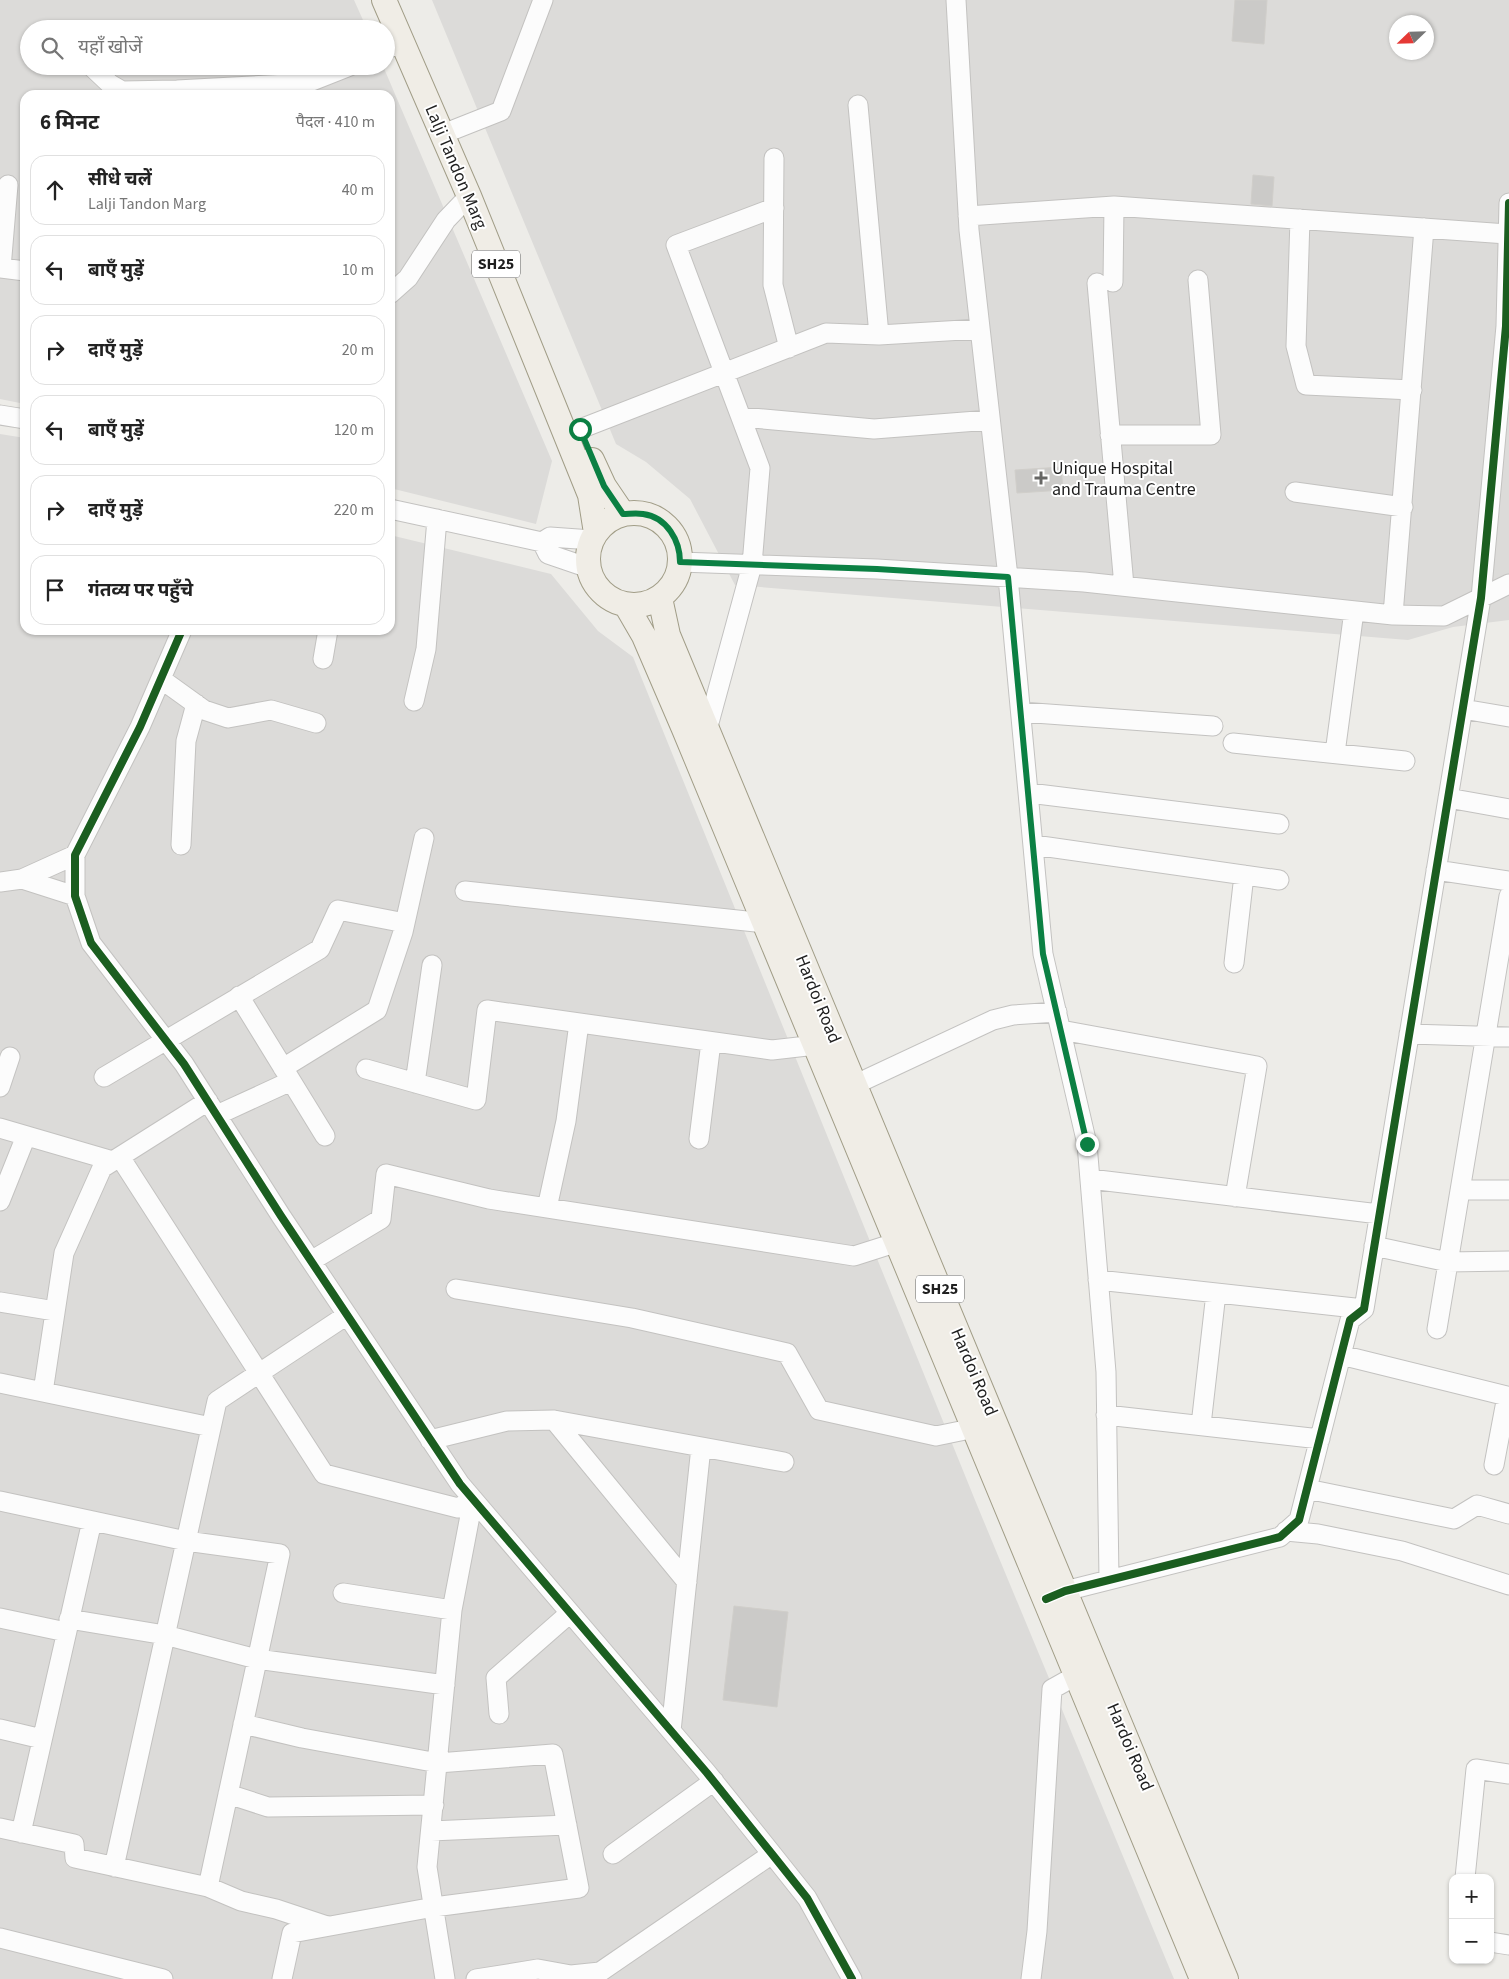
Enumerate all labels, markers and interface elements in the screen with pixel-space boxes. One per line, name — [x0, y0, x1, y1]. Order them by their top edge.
north arrow — [1389, 15, 1434, 60]
search box — [20, 20, 395, 75]
icon: search — [38, 34, 66, 62]
text: यहाँ खोजें — [78, 34, 142, 61]
street label: Lalji Tandon Marg — [419, 101, 493, 233]
text: 6 मिनट — [40, 107, 99, 137]
text: पैदल · 410 m — [296, 111, 375, 133]
text: सीधे चलें — [88, 166, 152, 193]
icon: ahead — [41, 176, 69, 204]
text: 40 m — [342, 179, 374, 201]
text: Lalji Tandon Marg — [88, 193, 206, 215]
road number: SH25 — [472, 250, 520, 278]
icon: left — [41, 256, 69, 284]
text: बाएँ मुड़ें — [88, 257, 144, 284]
text: 10 m — [342, 259, 374, 281]
icon: right — [41, 336, 69, 364]
text: दाएँ मुड़ें — [88, 337, 143, 364]
text: 20 m — [342, 339, 374, 361]
icon: left — [41, 416, 69, 444]
text: बाएँ मुड़ें — [88, 417, 144, 444]
route start — [569, 418, 592, 441]
text: 120 m — [334, 419, 374, 441]
place label: Unique Hospital and Trauma Centre — [1052, 456, 1196, 502]
marker: Unique Hospital and Trauma Centre — [1034, 471, 1048, 485]
icon: right — [41, 496, 69, 524]
text: दाएँ मुड़ें — [88, 497, 143, 524]
text: 220 m — [334, 499, 374, 521]
icon: arrive — [41, 576, 69, 604]
text: गंतव्य पर पहुँचे — [88, 577, 193, 604]
street label: Hardoi Road — [789, 951, 847, 1047]
route end — [1076, 1133, 1099, 1156]
road number: SH25 — [916, 1276, 964, 1302]
street label: Hardoi Road — [944, 1324, 1004, 1420]
street label: Hardoi Road — [1100, 1699, 1160, 1795]
map controls — [1449, 1874, 1494, 1964]
button: + — [1449, 1874, 1494, 1919]
button: − — [1449, 1919, 1494, 1964]

